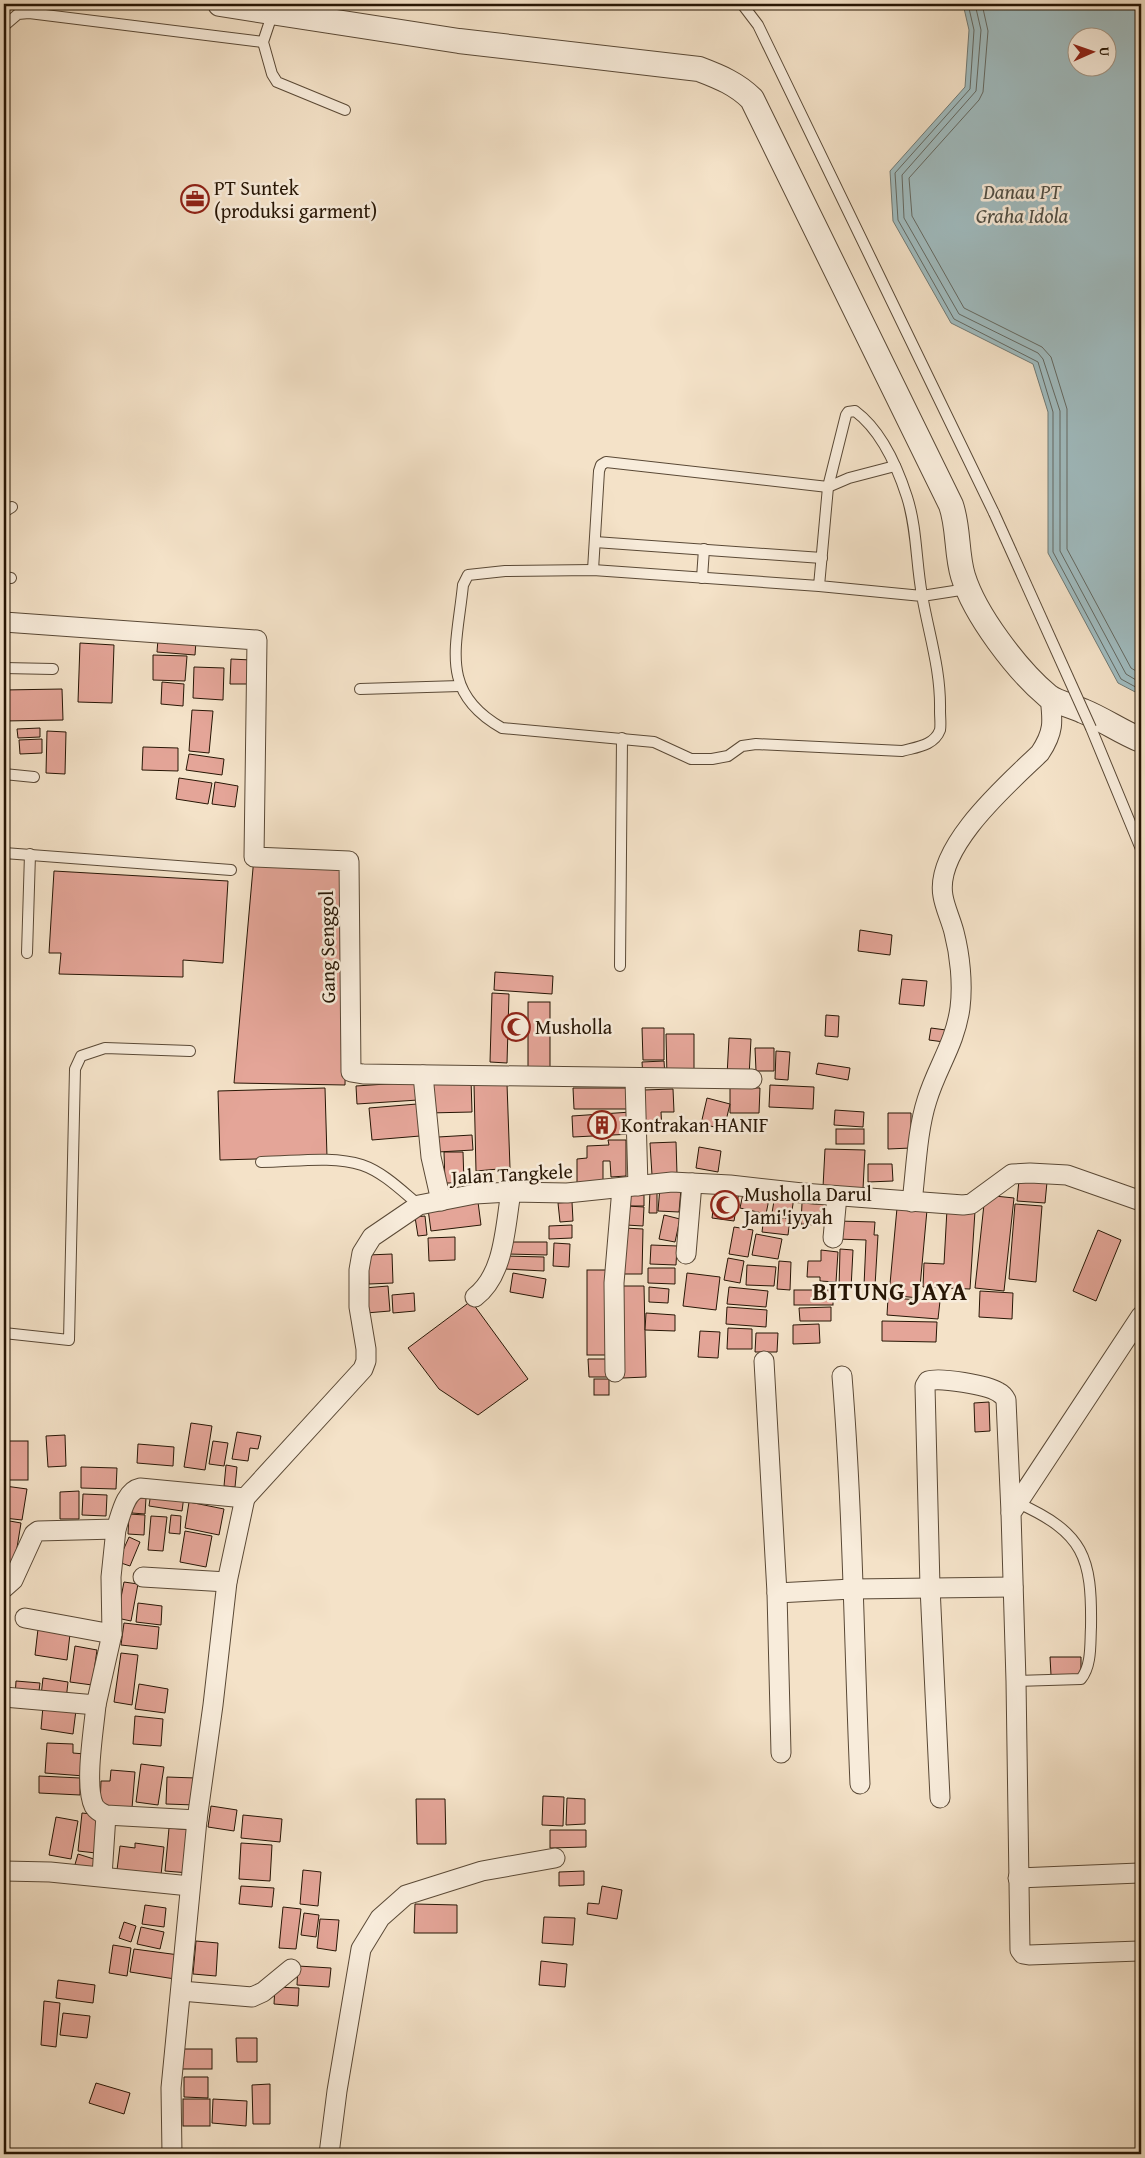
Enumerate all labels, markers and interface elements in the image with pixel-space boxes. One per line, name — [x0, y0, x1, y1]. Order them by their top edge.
north arrow — [1068, 28, 1118, 78]
text: U — [1095, 46, 1115, 57]
place label: PT Suntek (produksi garment) — [214, 173, 377, 225]
water label: Danau PT Graha Idola — [976, 176, 1069, 231]
office icon: PT Suntek (produksi garment) — [180, 184, 210, 214]
street label: Gang Senggol — [311, 890, 342, 1004]
mosque icon: Musholla — [501, 1012, 531, 1042]
place label: Musholla — [535, 1012, 613, 1041]
building icon: Kontrakan HANIF — [587, 1110, 617, 1140]
place label: Kontrakan HANIF — [621, 1110, 768, 1139]
street label: Jalan Tangkele — [447, 1156, 573, 1191]
place label: Musholla Darul Jami'iyyah — [741, 1179, 872, 1231]
mosque icon: Musholla Darul Jami'iyyah — [710, 1190, 740, 1220]
district label: BITUNG JAYA — [812, 1273, 968, 1309]

